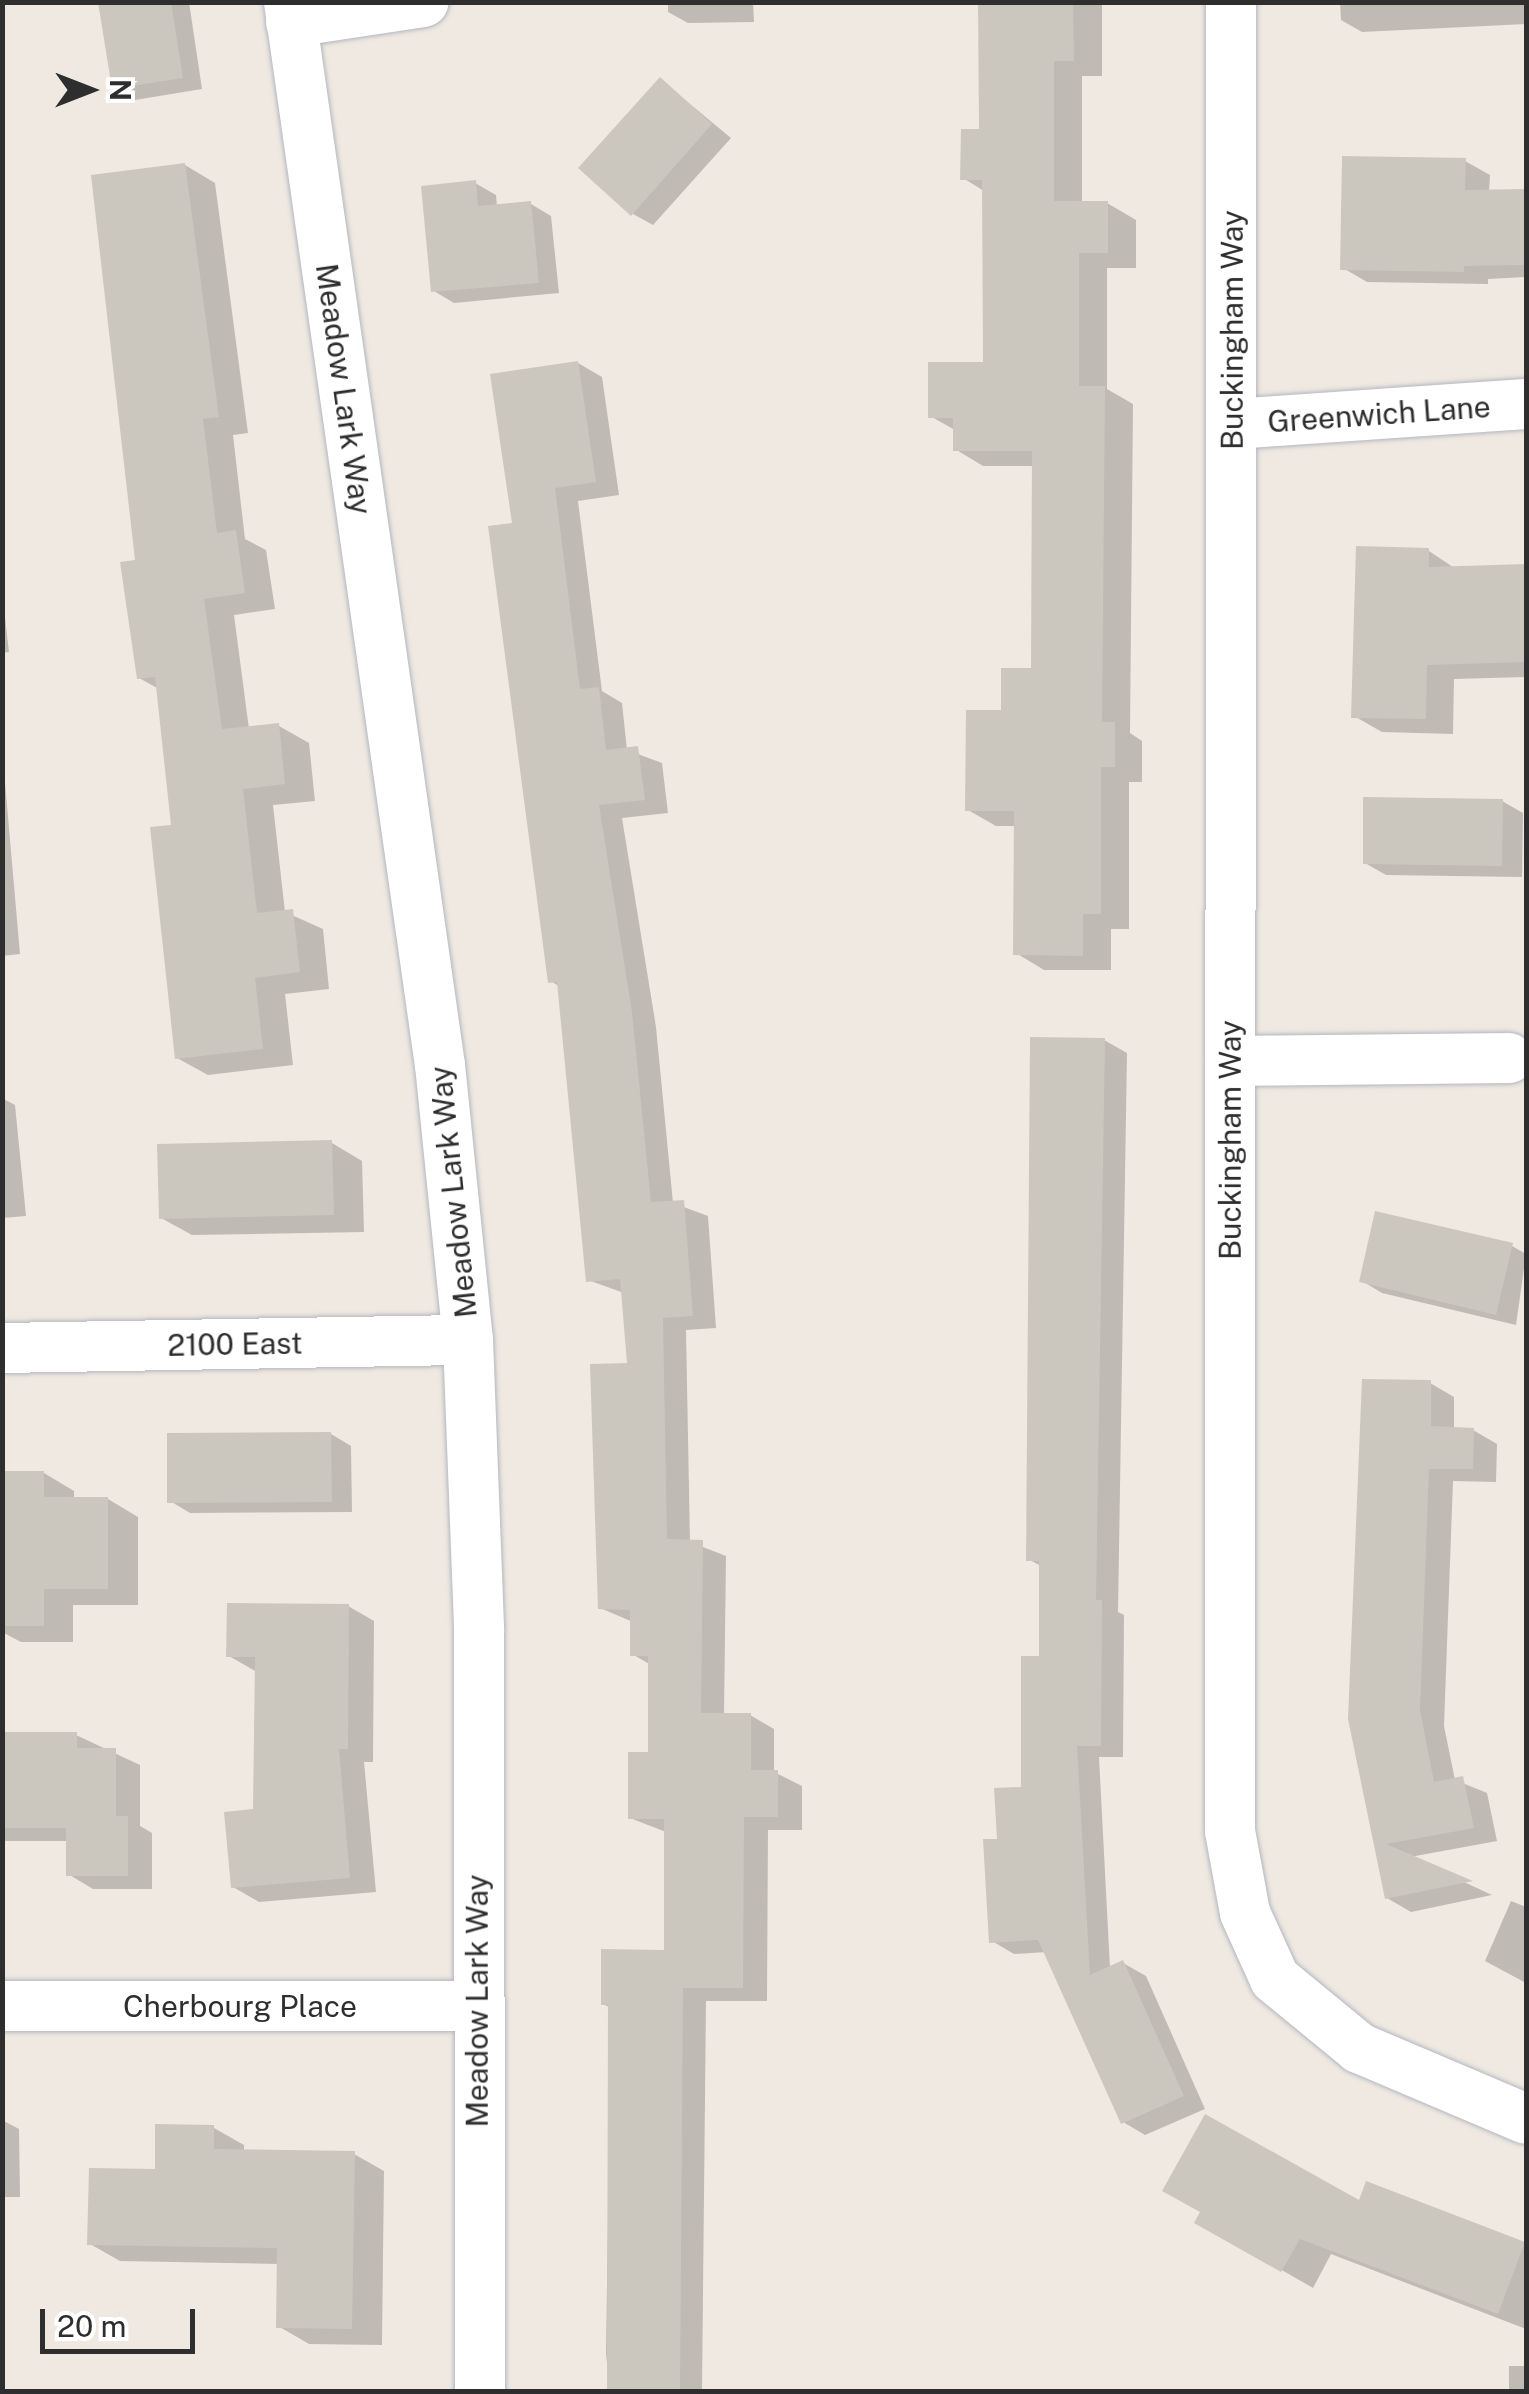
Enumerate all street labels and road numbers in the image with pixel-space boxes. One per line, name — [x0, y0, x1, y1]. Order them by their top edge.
street label: Buckingham Way — [1214, 210, 1250, 450]
street label: Meadow Lark Way — [309, 261, 379, 517]
street label: Greenwich Lane — [1266, 388, 1492, 440]
street label: Buckingham Way — [1212, 1020, 1248, 1260]
street label: Meadow Lark Way — [422, 1064, 484, 1320]
street label: 2100 East — [167, 1325, 303, 1363]
street label: Meadow Lark Way — [459, 1874, 495, 2128]
street label: Cherbourg Place — [123, 1988, 357, 2024]

